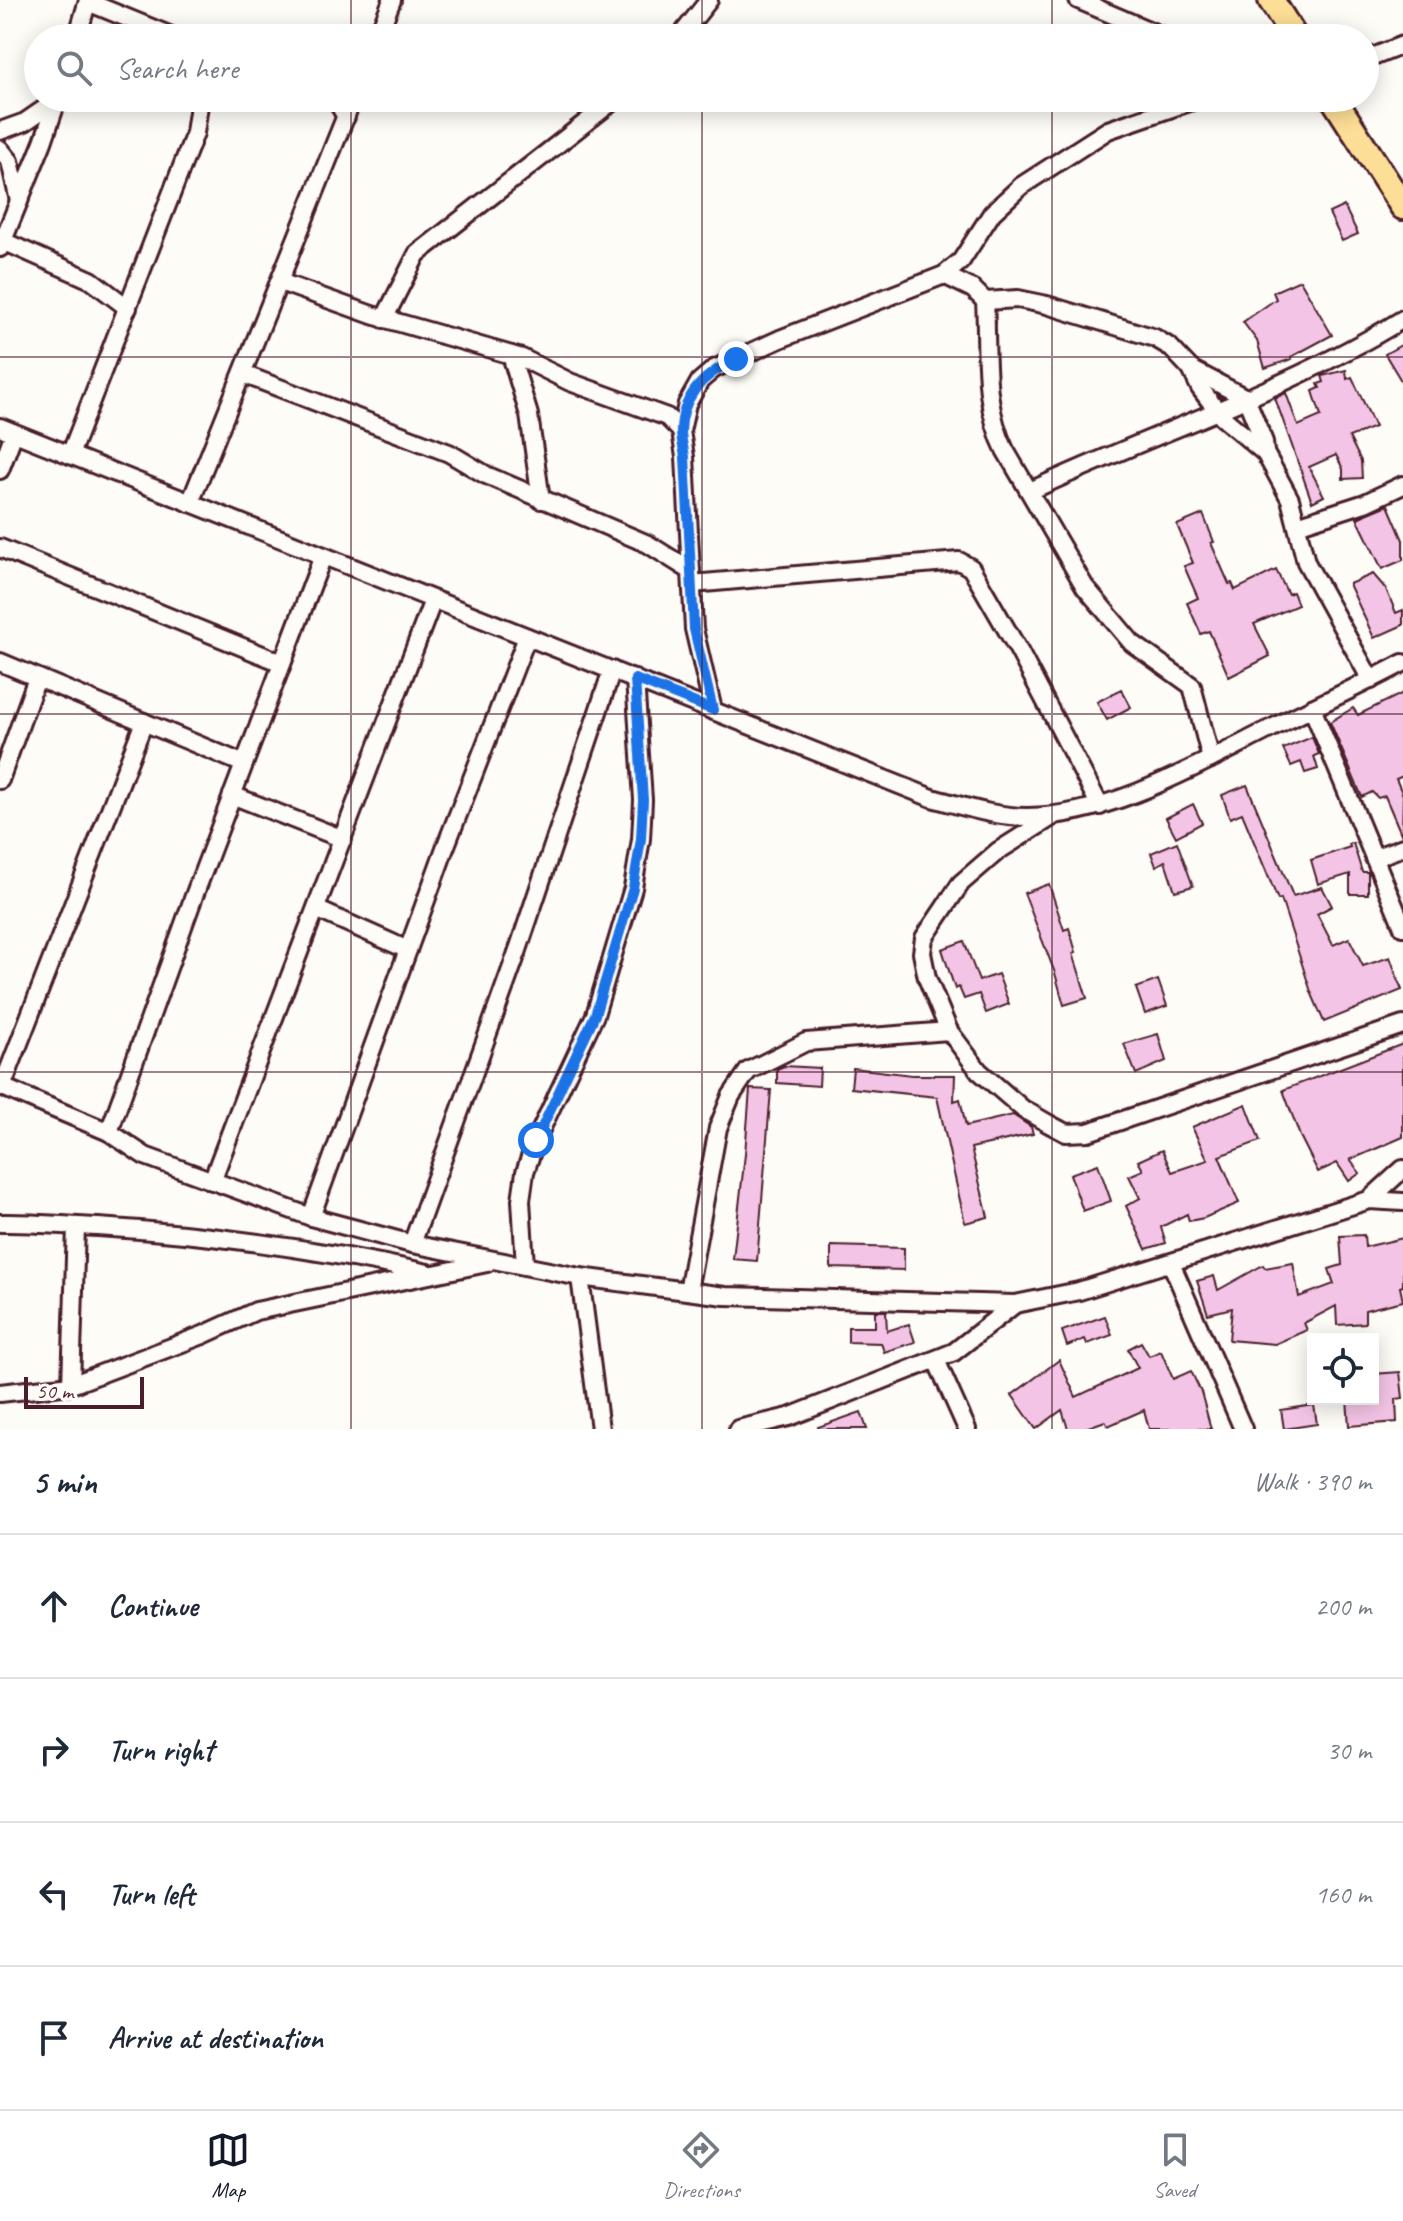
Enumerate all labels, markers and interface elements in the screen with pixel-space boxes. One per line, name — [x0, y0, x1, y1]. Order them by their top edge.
search box — [24, 24, 1379, 112]
icon: search — [52, 46, 96, 90]
text: Search here — [116, 49, 238, 87]
route end — [718, 341, 754, 377]
route start — [518, 1122, 554, 1158]
map controls — [1307, 1333, 1379, 1405]
button: locate — [1307, 1333, 1379, 1405]
scale bar — [24, 1373, 144, 1409]
text: 50 m — [36, 1377, 73, 1405]
text: 5 min — [32, 1460, 97, 1503]
text: Walk · 390 m — [1254, 1465, 1371, 1498]
icon: ahead — [32, 1584, 76, 1628]
text: Continue — [108, 1587, 198, 1625]
text: 200 m — [1315, 1590, 1371, 1623]
icon: right — [32, 1728, 76, 1772]
text: Turn right — [108, 1731, 213, 1769]
text: 30 m — [1327, 1734, 1371, 1767]
icon: left — [32, 1872, 76, 1916]
text: Turn left — [108, 1875, 195, 1913]
text: 160 m — [1315, 1878, 1371, 1911]
icon: arrive — [32, 2016, 76, 2060]
text: Arrive at destination — [108, 2019, 323, 2057]
tab: Map — [206, 2128, 250, 2204]
tab: Directions — [663, 2128, 740, 2204]
tab: Saved — [1153, 2128, 1197, 2204]

